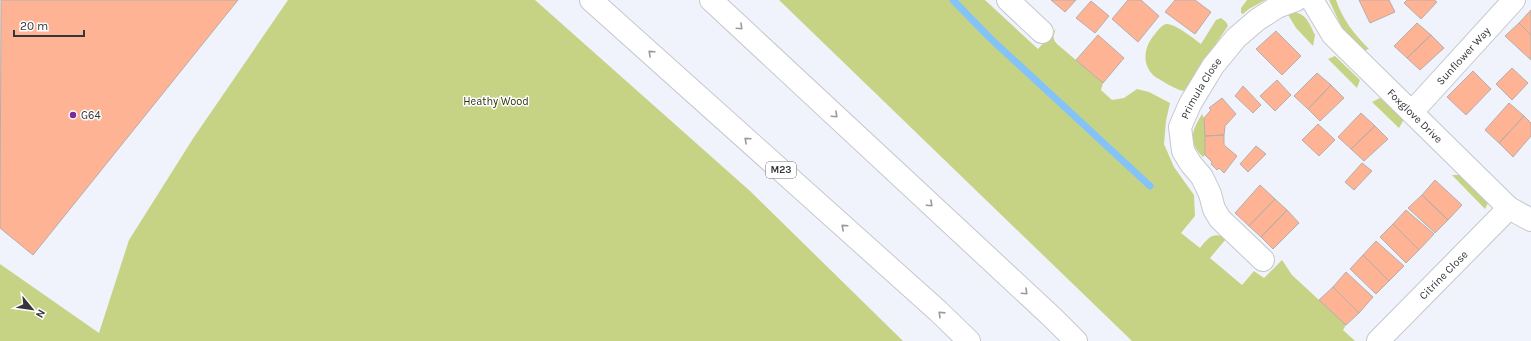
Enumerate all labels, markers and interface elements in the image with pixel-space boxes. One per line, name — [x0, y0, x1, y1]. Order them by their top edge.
scale bar — [14, 12, 84, 38]
text: 20 m — [20, 19, 48, 33]
one-way arrow — [735, 22, 743, 29]
street label: Sunflower Way — [1434, 24, 1493, 87]
one-way arrow — [648, 51, 655, 58]
street label: Primula Close — [1178, 54, 1224, 121]
street label: Foxglove Drive — [1385, 86, 1446, 146]
park label: Heathy Wood — [463, 95, 529, 108]
place label: G64 — [81, 109, 101, 122]
marker: G64 — [68, 110, 78, 120]
one-way arrow — [830, 110, 838, 118]
one-way arrow — [745, 138, 752, 145]
road number: M23 — [766, 162, 796, 178]
one-way arrow — [925, 199, 933, 206]
one-way arrow — [842, 225, 849, 232]
street label: Citrine Close — [1416, 247, 1470, 302]
one-way arrow — [1021, 287, 1028, 294]
north arrow — [12, 289, 52, 329]
text: N — [33, 307, 48, 320]
one-way arrow — [938, 311, 946, 319]

